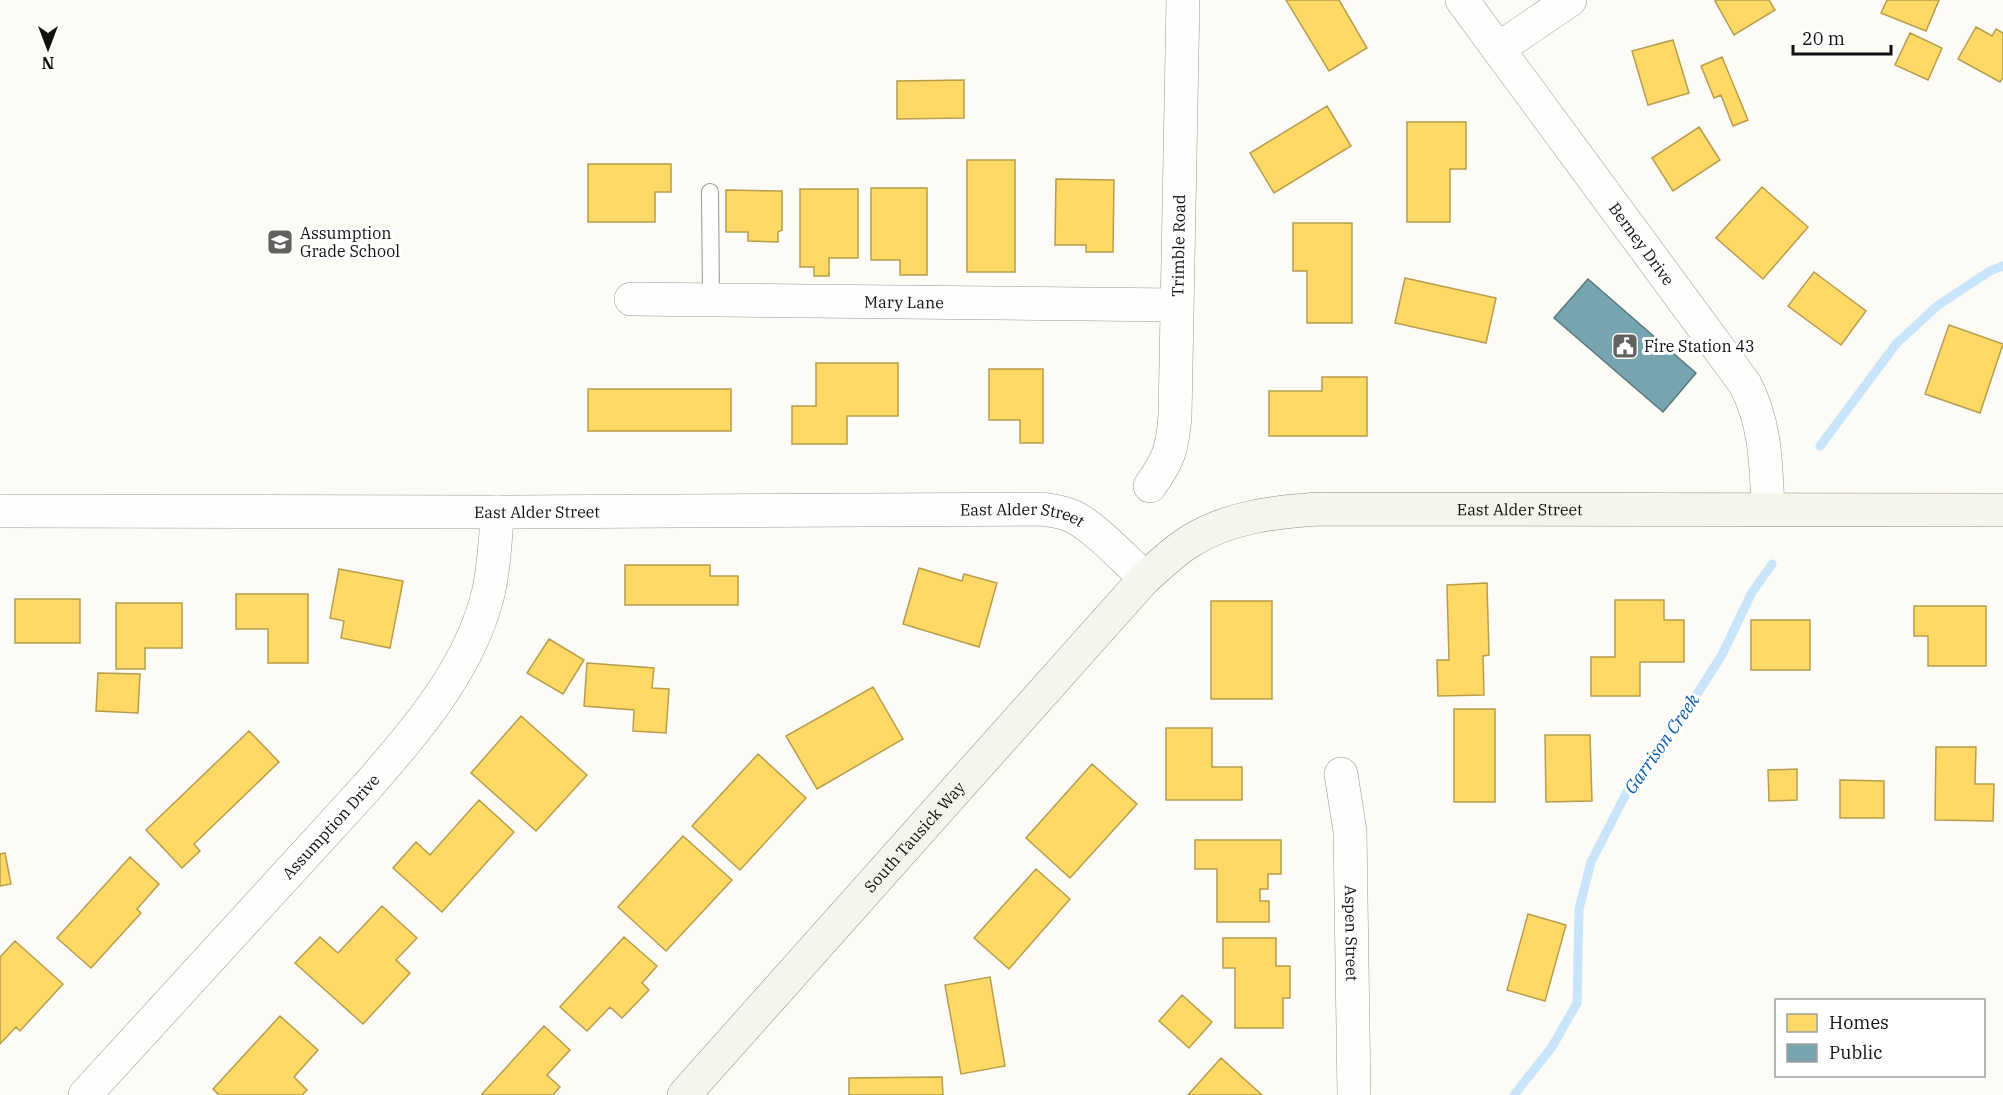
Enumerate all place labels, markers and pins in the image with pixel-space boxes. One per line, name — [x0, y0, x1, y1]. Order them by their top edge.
place label: Assumption Grade School — [300, 223, 400, 261]
school or university icon: Assumption Grade School — [265, 227, 295, 257]
public building icon: Fire Station 43 — [1610, 331, 1640, 361]
place label: Fire Station 43 — [1644, 336, 1755, 356]

